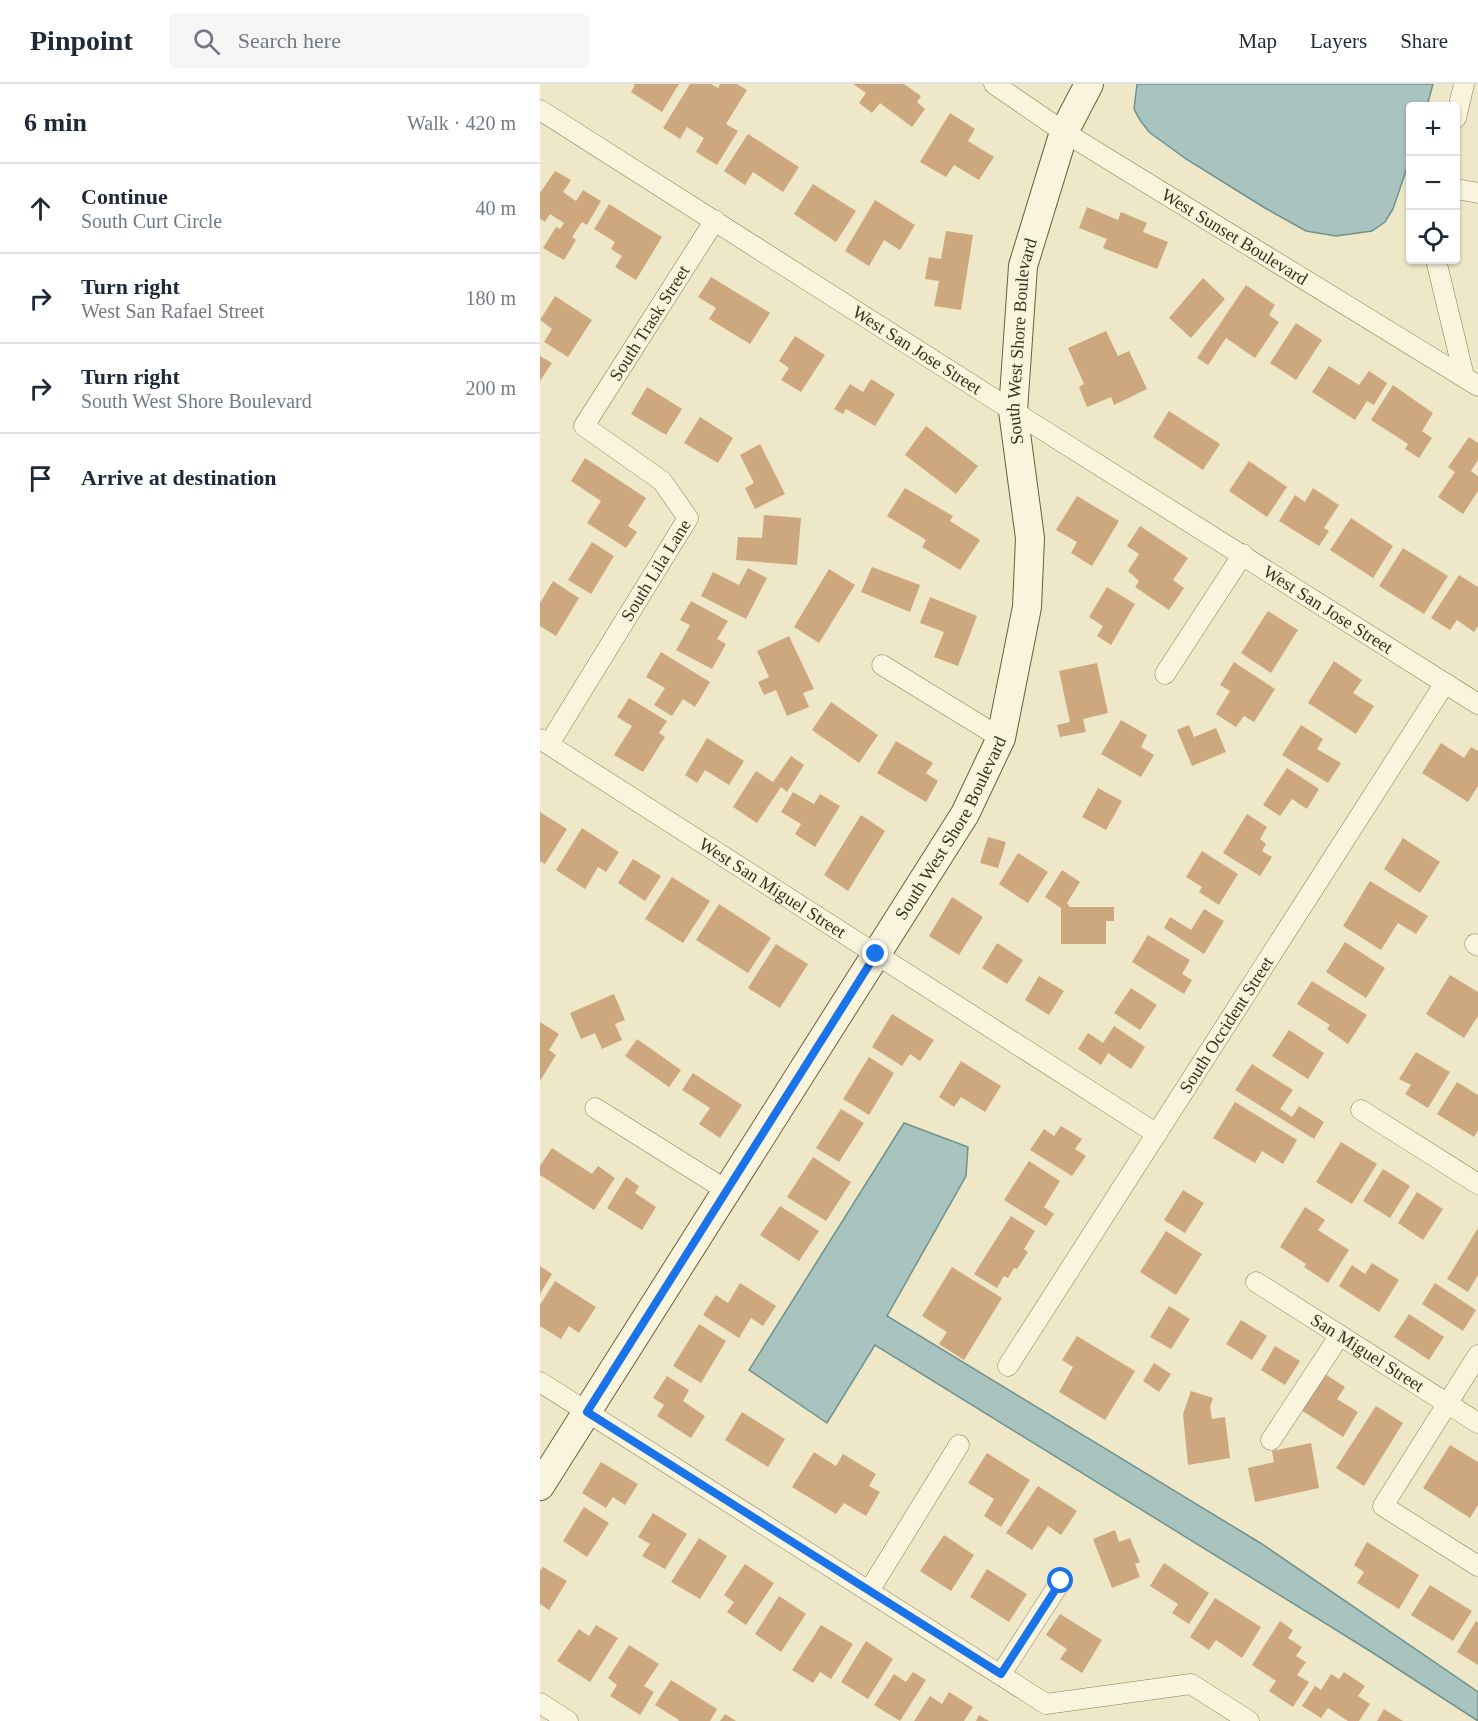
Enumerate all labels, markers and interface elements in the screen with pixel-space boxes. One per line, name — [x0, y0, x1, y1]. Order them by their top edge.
search box — [169, 14, 589, 68]
text: Pinpoint — [30, 25, 133, 56]
icon: search — [190, 25, 223, 58]
text: Search here — [238, 28, 341, 53]
text: Map — [1239, 29, 1277, 53]
text: Layers — [1310, 29, 1367, 53]
text: Share — [1400, 29, 1448, 53]
map controls — [1406, 102, 1460, 264]
button: + — [1406, 102, 1460, 156]
text: 6 min — [24, 108, 87, 137]
text: Walk · 420 m — [407, 112, 516, 134]
button: − — [1406, 156, 1460, 210]
text: Continue — [81, 184, 168, 209]
street label: West Sunset Boulevard — [1158, 184, 1311, 289]
icon: ahead — [24, 192, 57, 225]
text: 40 m — [475, 197, 516, 219]
text: South Curt Circle — [81, 210, 222, 232]
button: locate — [1406, 210, 1460, 264]
street label: South West Shore Boulevard — [1003, 236, 1041, 446]
street label: South Trask Street — [605, 261, 694, 385]
text: Turn right — [81, 274, 180, 299]
icon: right — [24, 282, 57, 315]
text: 180 m — [465, 287, 516, 309]
text: West San Rafael Street — [81, 300, 264, 322]
street label: West San Jose Street — [849, 301, 985, 398]
text: Turn right — [81, 364, 180, 389]
icon: right — [24, 372, 57, 405]
text: 200 m — [465, 377, 516, 399]
text: South West Shore Boulevard — [81, 390, 312, 412]
icon: arrive — [24, 462, 57, 495]
text: Arrive at destination — [81, 465, 277, 490]
street label: South Lila Lane — [617, 516, 695, 625]
street label: West San Jose Street — [1260, 561, 1396, 658]
street label: South West Shore Boulevard — [891, 733, 1010, 923]
street label: West San Miguel Street — [695, 834, 850, 942]
route end — [862, 940, 888, 966]
street label: South Occident Street — [1175, 953, 1277, 1097]
street label: San Miguel Street — [1307, 1309, 1428, 1396]
route start — [1047, 1567, 1073, 1593]

